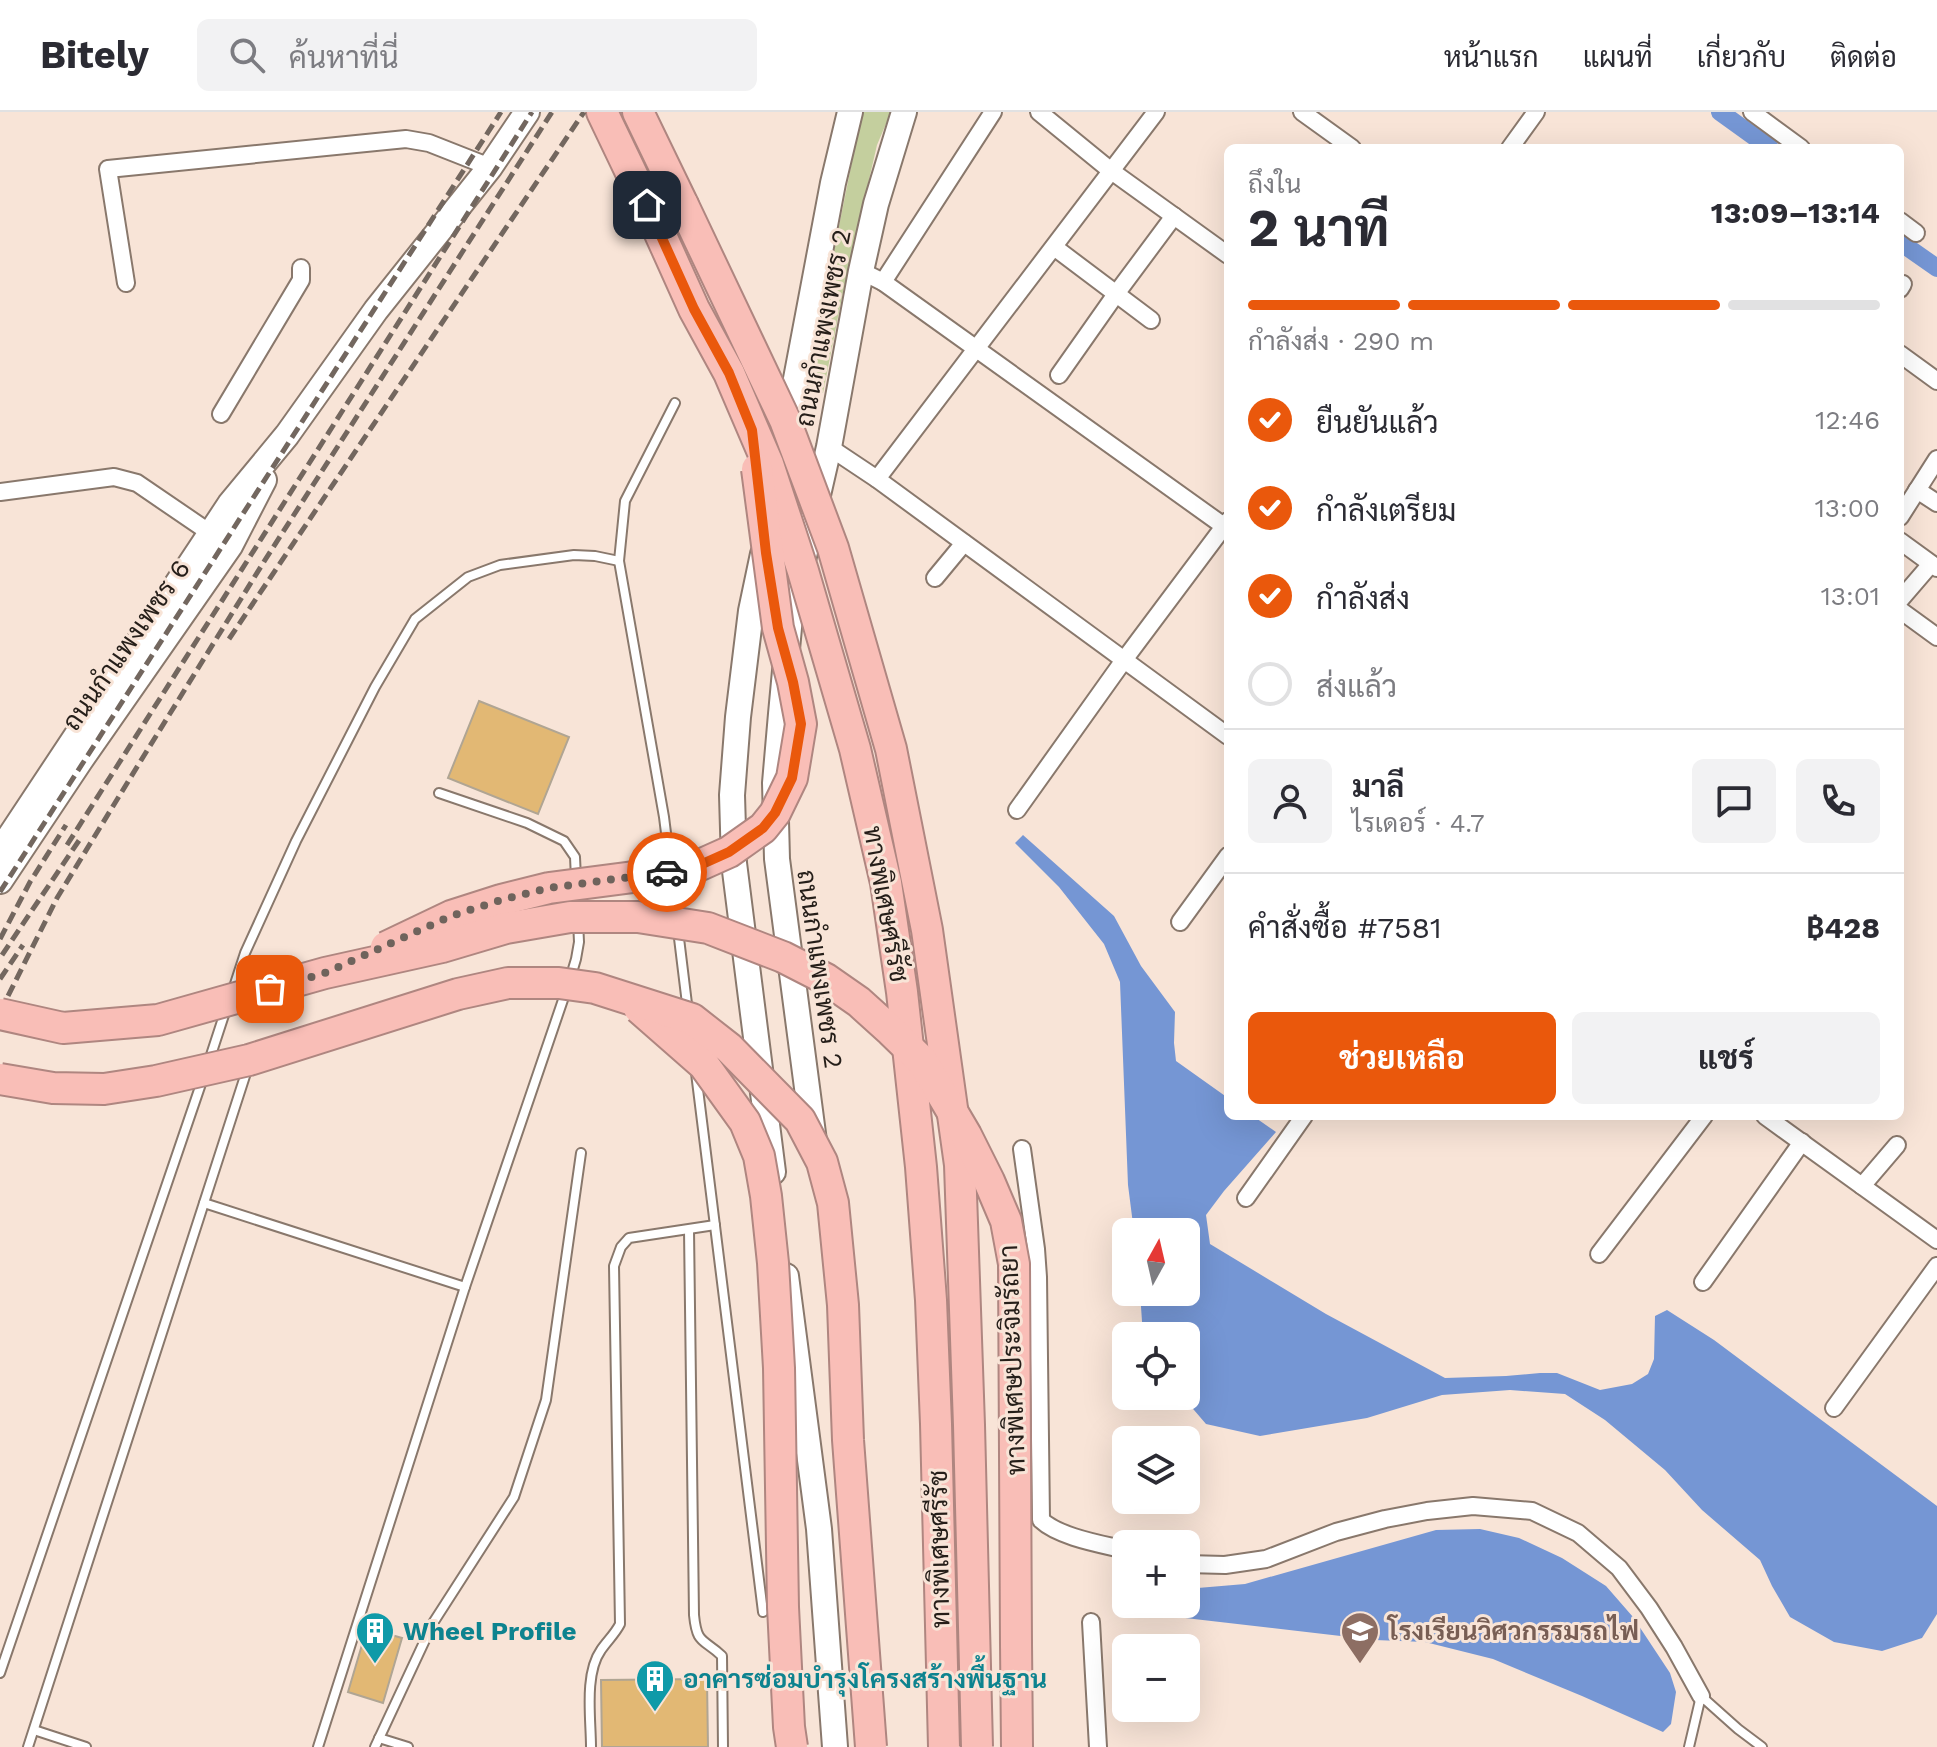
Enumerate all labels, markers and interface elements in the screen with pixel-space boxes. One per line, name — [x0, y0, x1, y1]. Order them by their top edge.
search box — [197, 19, 757, 91]
text: Bitely — [40, 33, 149, 77]
icon: search — [225, 33, 269, 77]
text: ค้นหาที่นี่ — [289, 40, 399, 75]
text: หน้าแรก — [1444, 41, 1539, 74]
text: แผนที่ — [1583, 41, 1653, 74]
text: เกี่ยวกับ — [1697, 41, 1786, 74]
text: ติดต่อ — [1830, 41, 1897, 74]
text: ถึงใน — [1248, 169, 1301, 199]
pin — [613, 171, 681, 239]
icon: home — [625, 183, 669, 227]
text: 13:09–13:14 — [1711, 195, 1880, 230]
text: 2 นาที — [1248, 198, 1389, 259]
street label: ถนนกำแพงเพชร 2 — [789, 227, 857, 429]
text: กำลังส่ง · 290 m — [1248, 326, 1434, 356]
icon: check — [1248, 398, 1292, 442]
text: ยืนยันแล้ว — [1316, 405, 1439, 440]
text: 12:46 — [1815, 405, 1880, 435]
icon: check — [1248, 486, 1292, 530]
text: กำลังเตรียม — [1316, 493, 1456, 528]
text: 13:00 — [1815, 493, 1880, 523]
street label: ถนนกำแพงเพชร 6 — [56, 554, 196, 736]
icon: check — [1248, 574, 1292, 618]
text: กำลังส่ง — [1316, 581, 1410, 616]
text: 13:01 — [1821, 581, 1880, 611]
text: ส่งแล้ว — [1316, 669, 1397, 704]
button: person — [1248, 759, 1332, 843]
button: chat — [1692, 759, 1776, 843]
button: phone — [1796, 759, 1880, 843]
text: มาลี — [1352, 769, 1404, 804]
text: ไรเดอร์ · 4.7 — [1352, 808, 1484, 838]
street label: ทางพิเศษศรีรัช — [858, 823, 915, 984]
courier — [627, 832, 707, 912]
icon: car — [645, 850, 689, 894]
street label: ถนนกำแพงเพชร 2 — [791, 868, 849, 1070]
text: คำสั่งซื้อ #7581 — [1248, 910, 1442, 945]
text: ฿428 — [1806, 910, 1880, 945]
pin — [236, 955, 304, 1023]
icon: bag — [248, 967, 292, 1011]
button: ช่วยเหลือ — [1248, 1012, 1556, 1104]
button: แชร์ — [1572, 1012, 1880, 1104]
north arrow — [1112, 1218, 1200, 1306]
map controls — [1112, 1218, 1200, 1722]
street label: ทางพิเศษประจิมรัถยา — [992, 1244, 1031, 1476]
button: locate — [1112, 1322, 1200, 1410]
button: layers — [1112, 1426, 1200, 1514]
street label: ทางพิเศษศรีรัช — [922, 1470, 955, 1628]
button: + — [1112, 1530, 1200, 1618]
building icon: Wheel Profile — [354, 1610, 396, 1665]
school or university icon: โรงเรียนวิศวกรรมรถไฟ — [1339, 1610, 1381, 1665]
place label: โรงเรียนวิศวกรรมรถไฟ — [1386, 1614, 1639, 1646]
place label: Wheel Profile — [403, 1616, 577, 1646]
button: − — [1112, 1634, 1200, 1722]
place label: อาคารซ่อมบำรุงโครงสร้างพื้นฐาน — [683, 1654, 1047, 1697]
building icon: อาคารซ่อมบำรุงโครงสร้างพื้นฐาน — [634, 1658, 676, 1713]

